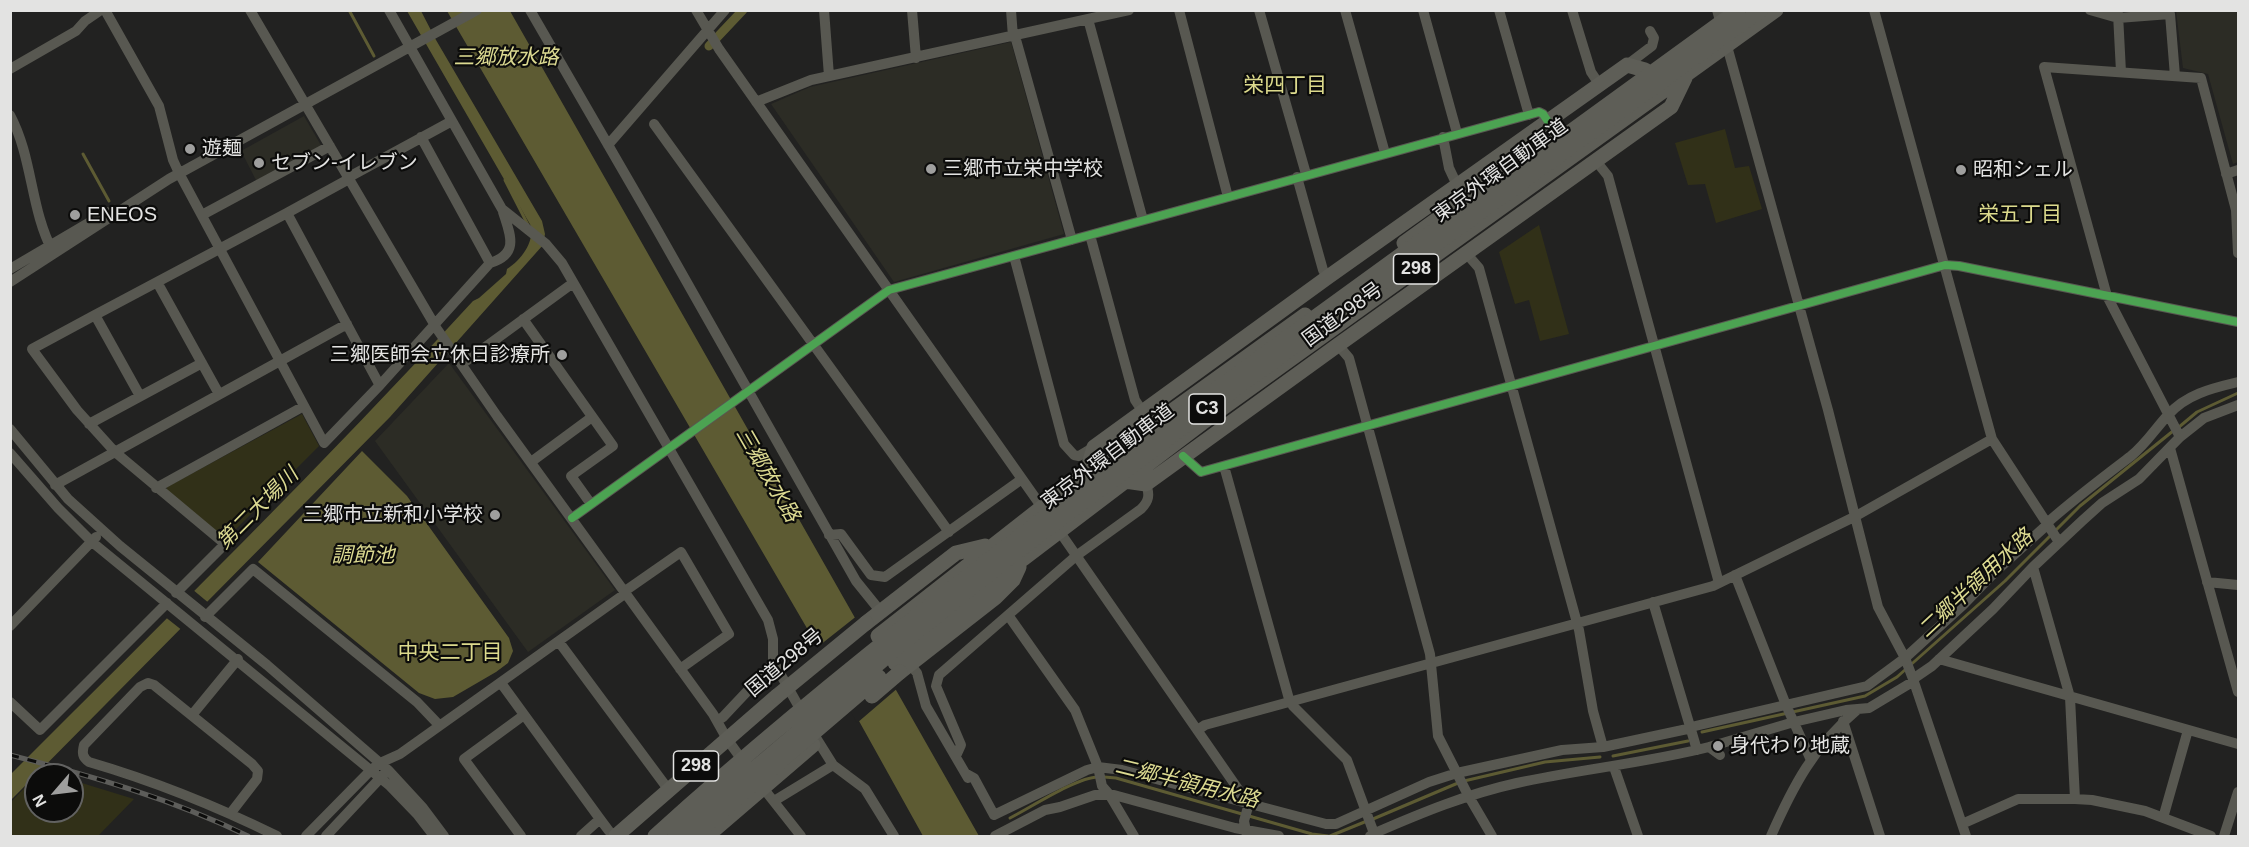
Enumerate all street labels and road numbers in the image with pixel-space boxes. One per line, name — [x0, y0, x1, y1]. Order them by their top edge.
street label: 東京外環自動車道 — [1429, 114, 1573, 228]
road number: 298 — [1394, 254, 1438, 284]
street label: 国道298号 — [1298, 278, 1388, 352]
road number: C3 — [1189, 394, 1225, 424]
street label: 東京外環自動車道 — [1037, 399, 1179, 515]
street label: 国道298号 — [742, 624, 828, 702]
road number: 298 — [674, 751, 718, 781]

